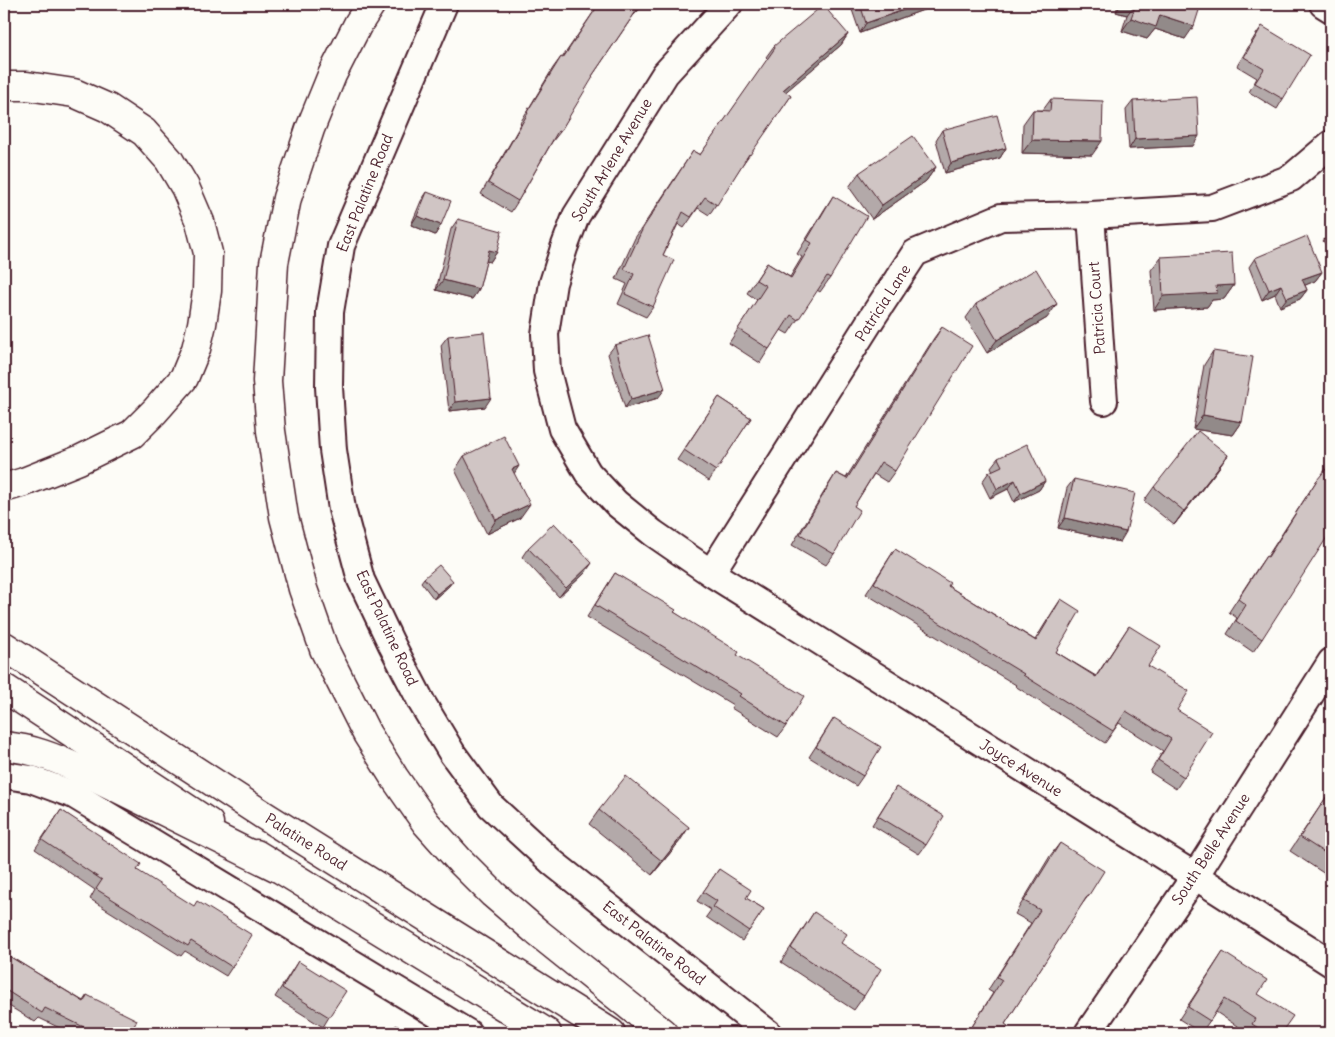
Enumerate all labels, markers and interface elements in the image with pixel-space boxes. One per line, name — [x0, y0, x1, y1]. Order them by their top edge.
street label: South Arlene Avenue — [567, 95, 656, 225]
street label: East Palatine Road — [332, 131, 397, 255]
street label: Patricia Lane — [851, 261, 915, 345]
street label: Patricia Court — [1084, 261, 1109, 355]
street label: East Palatine Road — [352, 567, 423, 689]
street label: Joyce Avenue — [976, 735, 1066, 800]
street label: South Belle Avenue — [1167, 789, 1254, 908]
street label: Palatine Road — [262, 809, 351, 874]
street label: East Palatine Road — [599, 896, 710, 989]

